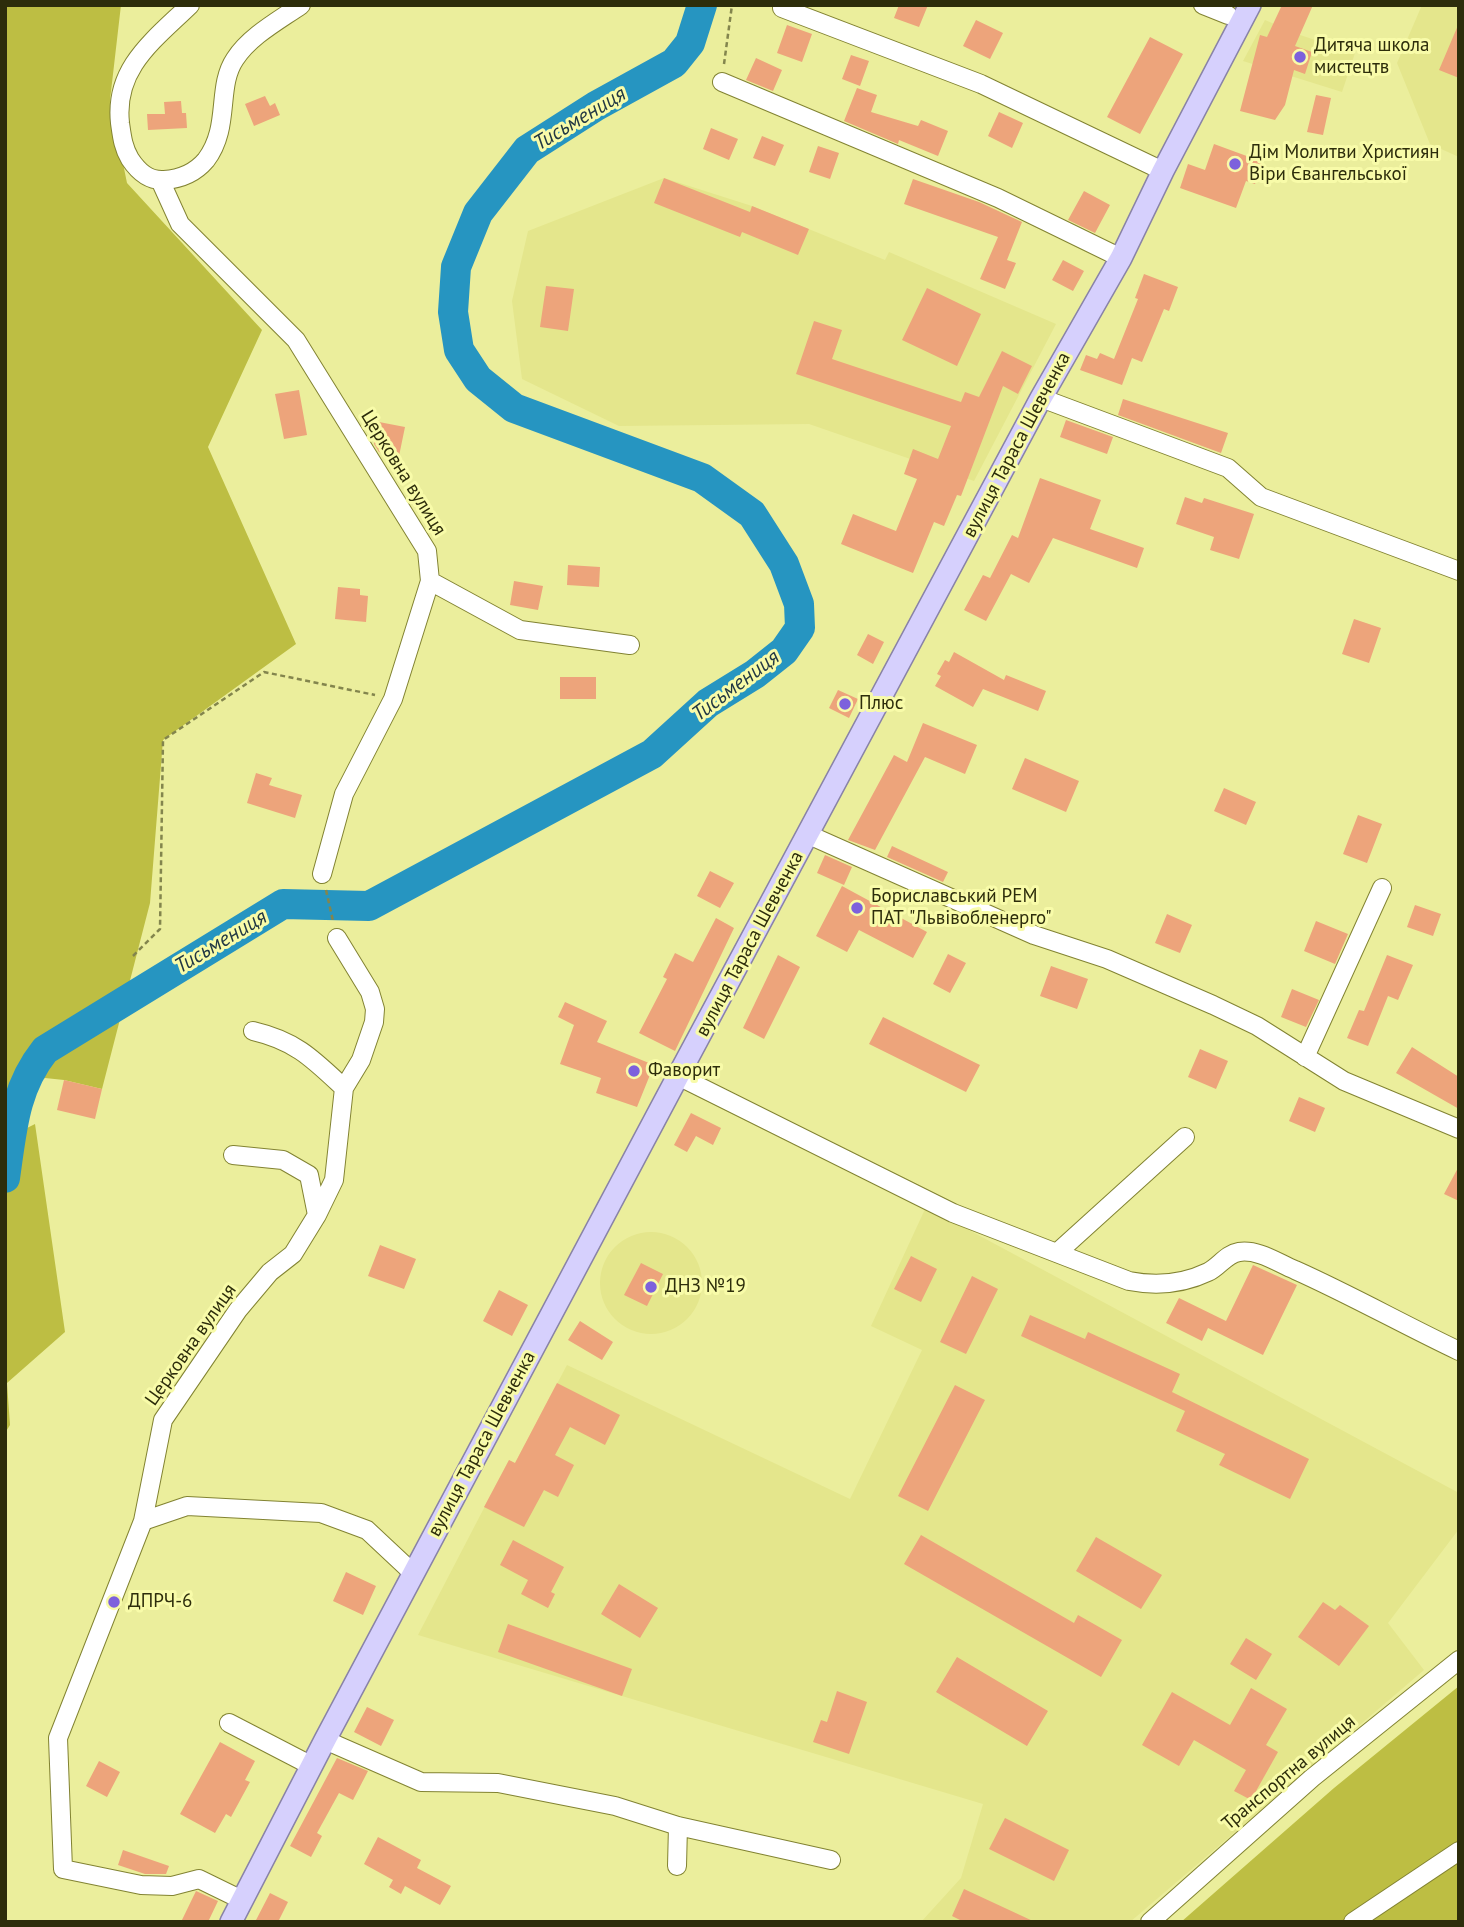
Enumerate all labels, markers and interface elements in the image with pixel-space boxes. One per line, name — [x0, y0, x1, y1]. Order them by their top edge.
place label: Дитяча школа мистецтв — [1314, 35, 1429, 79]
marker: Дитяча школа мистецтв — [1292, 49, 1308, 65]
water label: Тисьмениця — [529, 82, 631, 156]
place label: Дім Молитви Християн Віри Євангельської — [1249, 142, 1440, 186]
marker: Дім Молитви Християн Віри Євангельської — [1227, 156, 1243, 172]
street label: вулиця Тараса Шевченка — [958, 348, 1076, 542]
street label: Церковна вулиця — [355, 406, 451, 540]
water label: Тисьмениця — [687, 645, 785, 727]
place label: Плюс — [859, 693, 903, 715]
marker: Плюс — [837, 696, 853, 712]
street label: вулиця Тараса Шевченка — [691, 847, 809, 1041]
place label: Бориславський РЕМ ПАТ "Львівобленерго" — [871, 886, 1052, 930]
marker: Бориславський РЕМ ПАТ "Львівобленерго" — [849, 900, 865, 916]
water label: Тисьмениця — [170, 905, 272, 979]
place label: Фаворит — [648, 1060, 720, 1082]
marker: Фаворит — [626, 1063, 642, 1079]
place label: ДНЗ №19 — [665, 1276, 746, 1298]
marker: ДНЗ №19 — [643, 1279, 659, 1295]
street label: Церковна вулиця — [141, 1280, 241, 1410]
street label: вулиця Тараса Шевченка — [423, 1347, 541, 1541]
place label: ДПРЧ-6 — [128, 1591, 192, 1613]
marker: ДПРЧ-6 — [106, 1594, 122, 1610]
street label: Транспортна вулиця — [1218, 1711, 1360, 1835]

